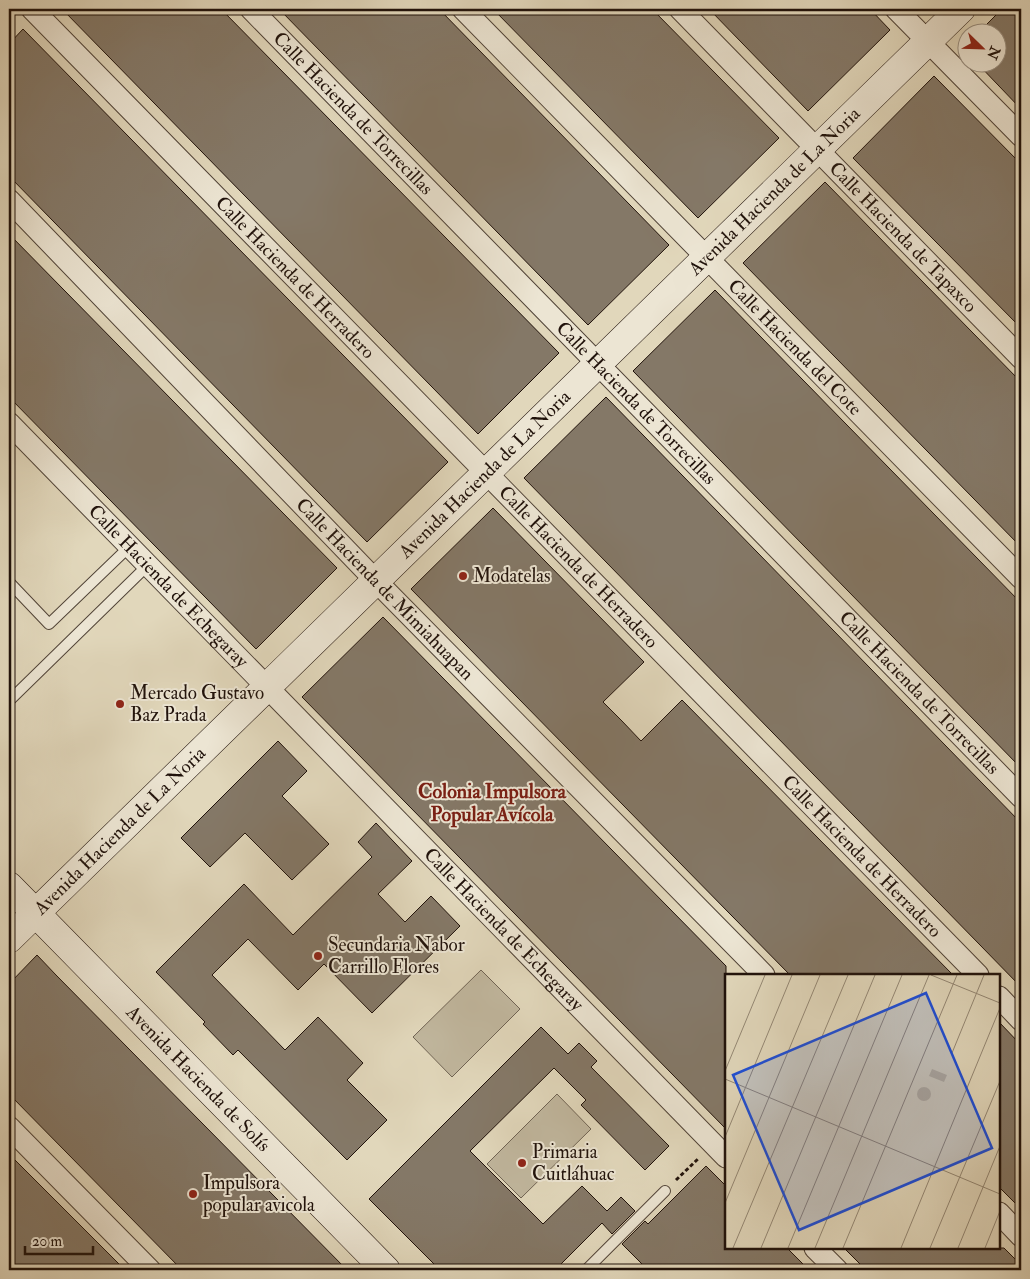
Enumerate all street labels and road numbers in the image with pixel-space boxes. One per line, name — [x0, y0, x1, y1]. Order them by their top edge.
street label: Calle Hacienda de Torrecillas — [268, 27, 438, 200]
street label: Avenida Hacienda de La Noria — [683, 102, 866, 281]
street label: Calle Hacienda de Tapaxco — [824, 157, 982, 318]
street label: Calle Hacienda de Herradero — [210, 191, 380, 364]
street label: Calle Hacienda del Cote — [723, 274, 867, 421]
street label: Calle Hacienda de Torrecillas — [551, 316, 721, 490]
street label: Avenida Hacienda de La Noria — [393, 385, 576, 564]
street label: Calle Hacienda de Herradero — [494, 481, 663, 653]
street label: Calle Hacienda de Mimiahuapan — [291, 493, 479, 685]
street label: Calle Hacienda de Echegaray — [83, 499, 254, 673]
street label: Calle Hacienda de Torrecillas — [834, 606, 1004, 780]
street label: Avenida Hacienda de La Noria — [28, 741, 211, 921]
street label: Calle Hacienda de Herradero — [777, 770, 947, 943]
street label: Calle Hacienda de Echegaray — [419, 843, 589, 1017]
street label: Avenida Hacienda de Solís — [120, 1000, 275, 1157]

